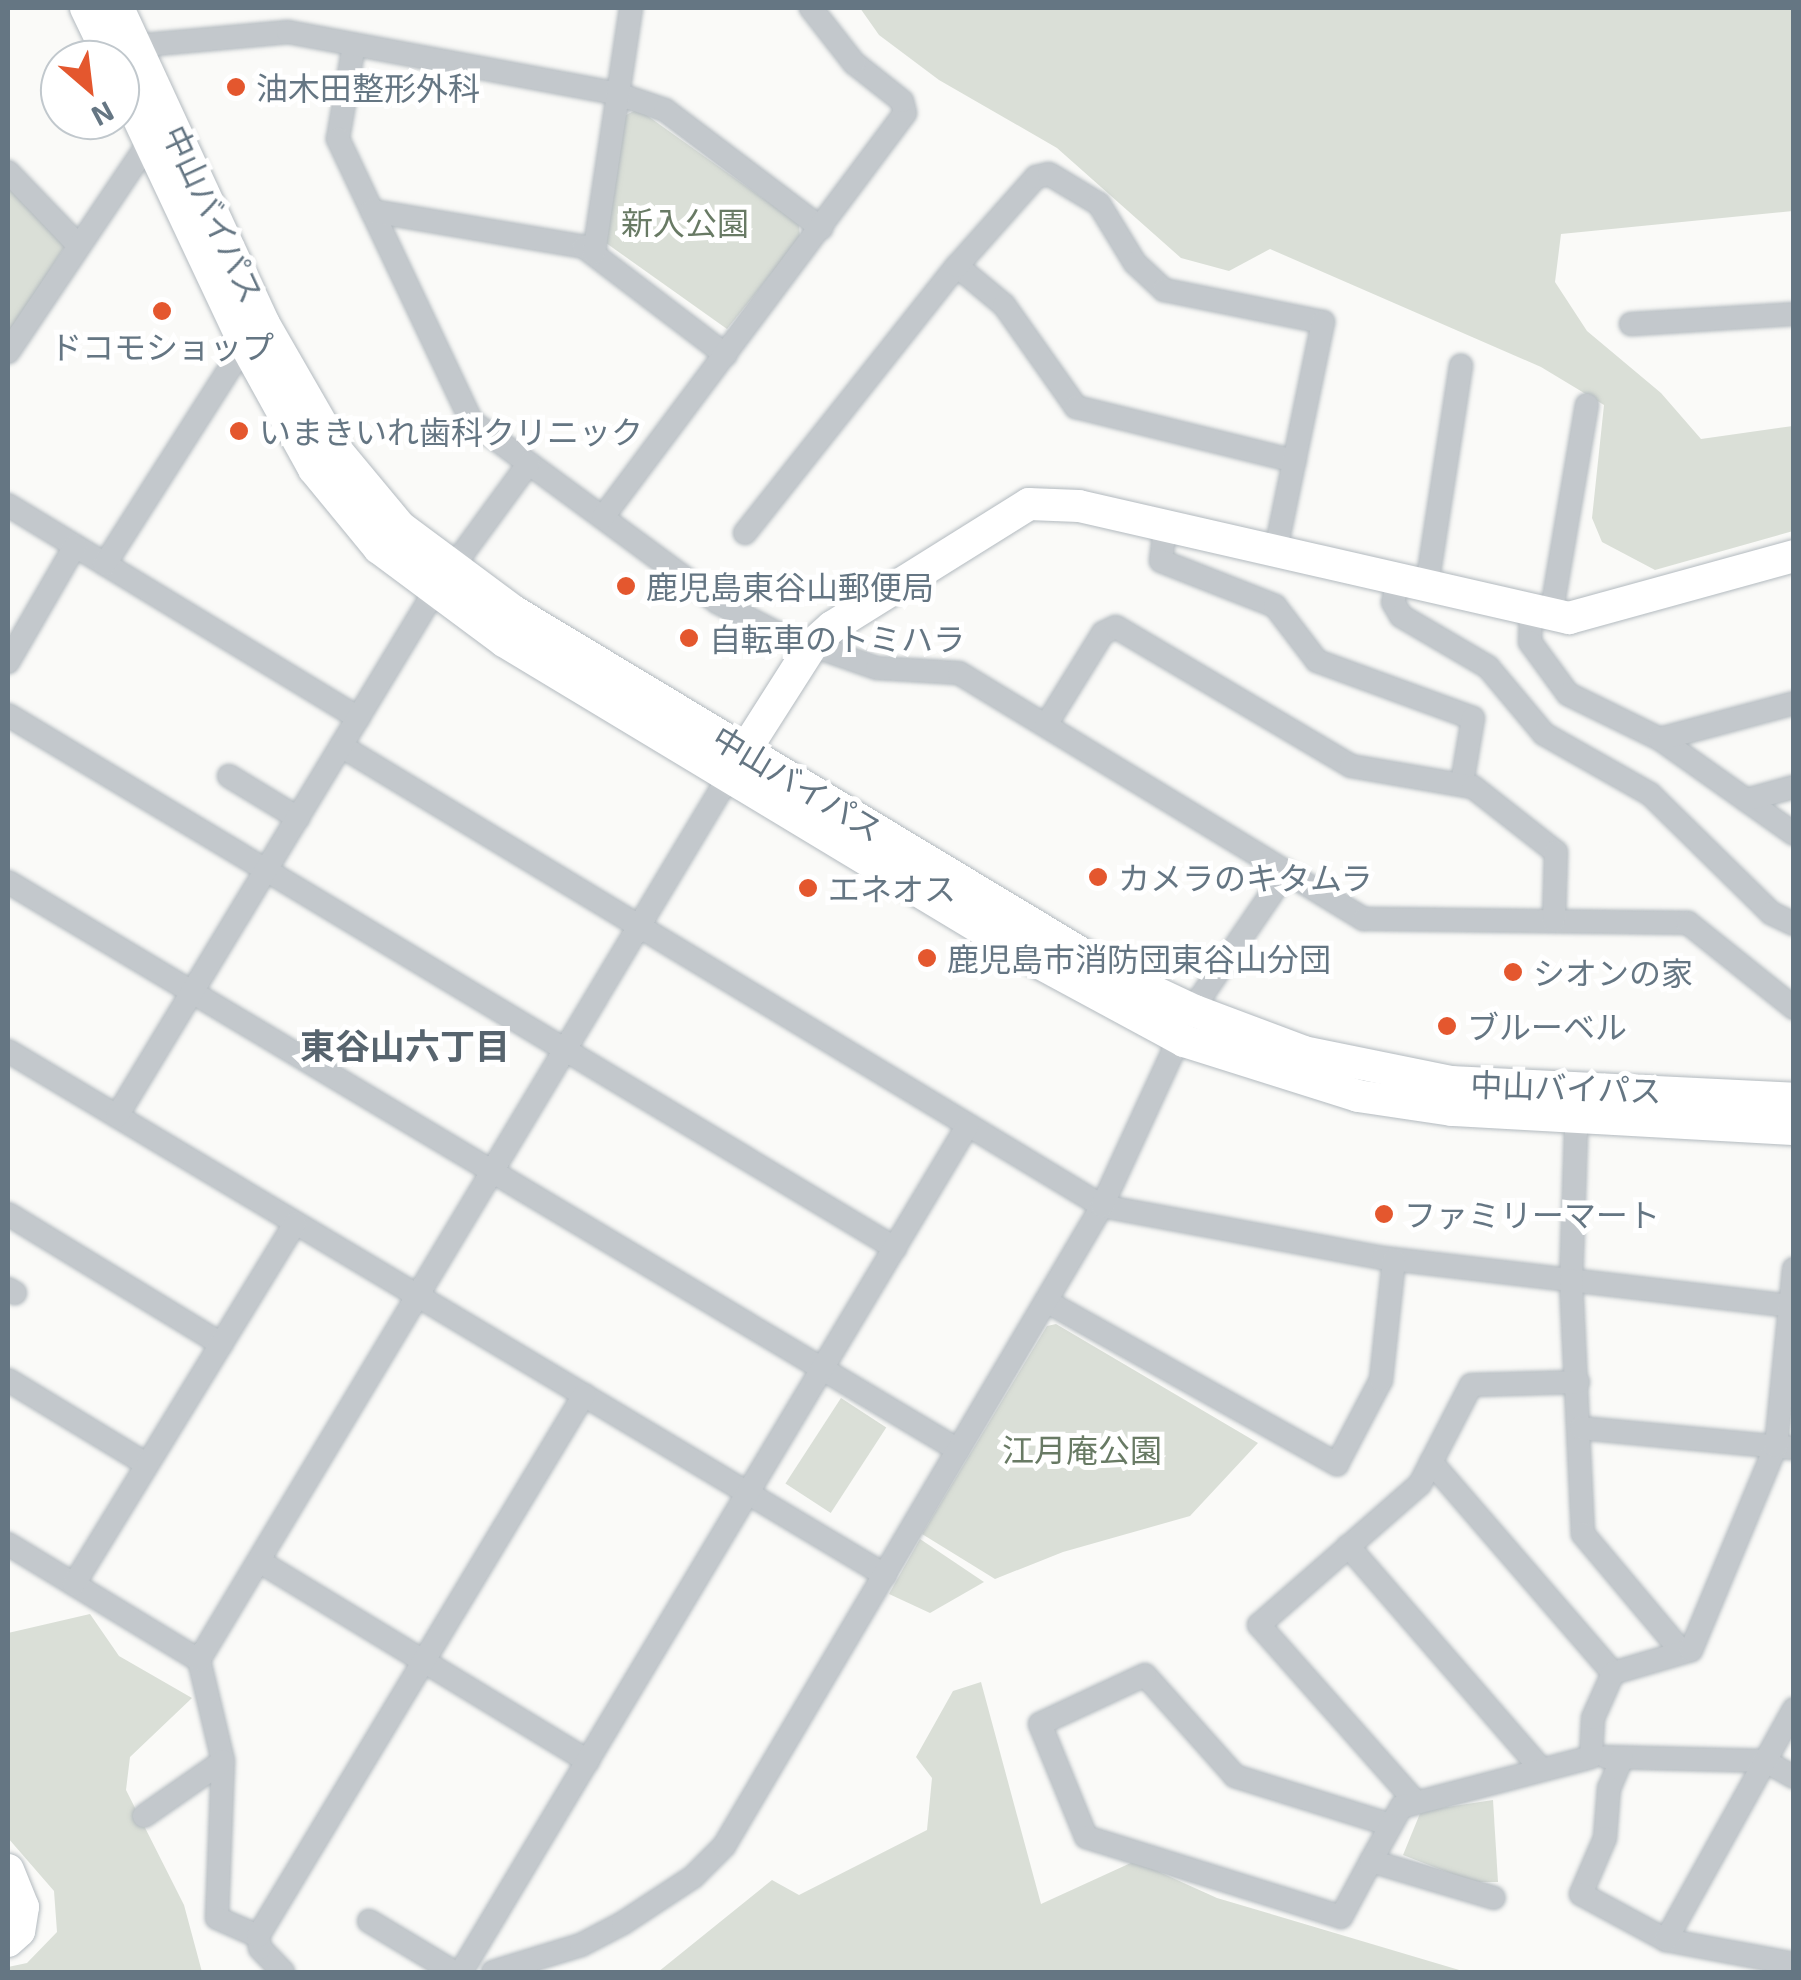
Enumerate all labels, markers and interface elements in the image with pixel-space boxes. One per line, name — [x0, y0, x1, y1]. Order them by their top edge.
north arrow — [40, 40, 140, 140]
place label: 油木田整形外科 — [256, 68, 480, 106]
marker: 油木田整形外科 — [225, 76, 247, 98]
text: N — [86, 95, 120, 134]
street label: 中山バイパス — [156, 119, 272, 309]
park label: 新入公園 — [621, 203, 749, 241]
marker: ドコモショップ — [151, 300, 173, 322]
place label: ドコモショップ — [50, 327, 274, 365]
place label: いまきいれ歯科クリニック — [259, 412, 643, 450]
marker: いまきいれ歯科クリニック — [228, 420, 250, 442]
place label: 鹿児島東谷山郵便局 — [646, 567, 934, 605]
marker: 鹿児島東谷山郵便局 — [615, 575, 637, 597]
place label: 自転車のトミハラ — [709, 619, 965, 657]
marker: 自転車のトミハラ — [678, 627, 700, 649]
street label: 中山バイパス — [706, 717, 890, 849]
place label: カメラのキタムラ — [1118, 858, 1374, 896]
marker: カメラのキタムラ — [1087, 866, 1109, 888]
place label: エネオス — [828, 869, 956, 907]
marker: エネオス — [797, 877, 819, 899]
place label: 鹿児島市消防団東谷山分団 — [947, 939, 1331, 977]
marker: 鹿児島市消防団東谷山分団 — [916, 947, 938, 969]
place label: シオンの家 — [1533, 953, 1693, 991]
marker: シオンの家 — [1502, 961, 1524, 983]
place label: ブルーベル — [1467, 1007, 1627, 1045]
marker: ブルーベル — [1436, 1015, 1458, 1037]
district label: 東谷山六丁目 — [300, 1024, 510, 1066]
street label: 中山バイパス — [1469, 1064, 1663, 1110]
place label: ファミリーマート — [1404, 1195, 1660, 1233]
marker: ファミリーマート — [1373, 1203, 1395, 1225]
park label: 江月庵公園 — [1002, 1430, 1162, 1468]

